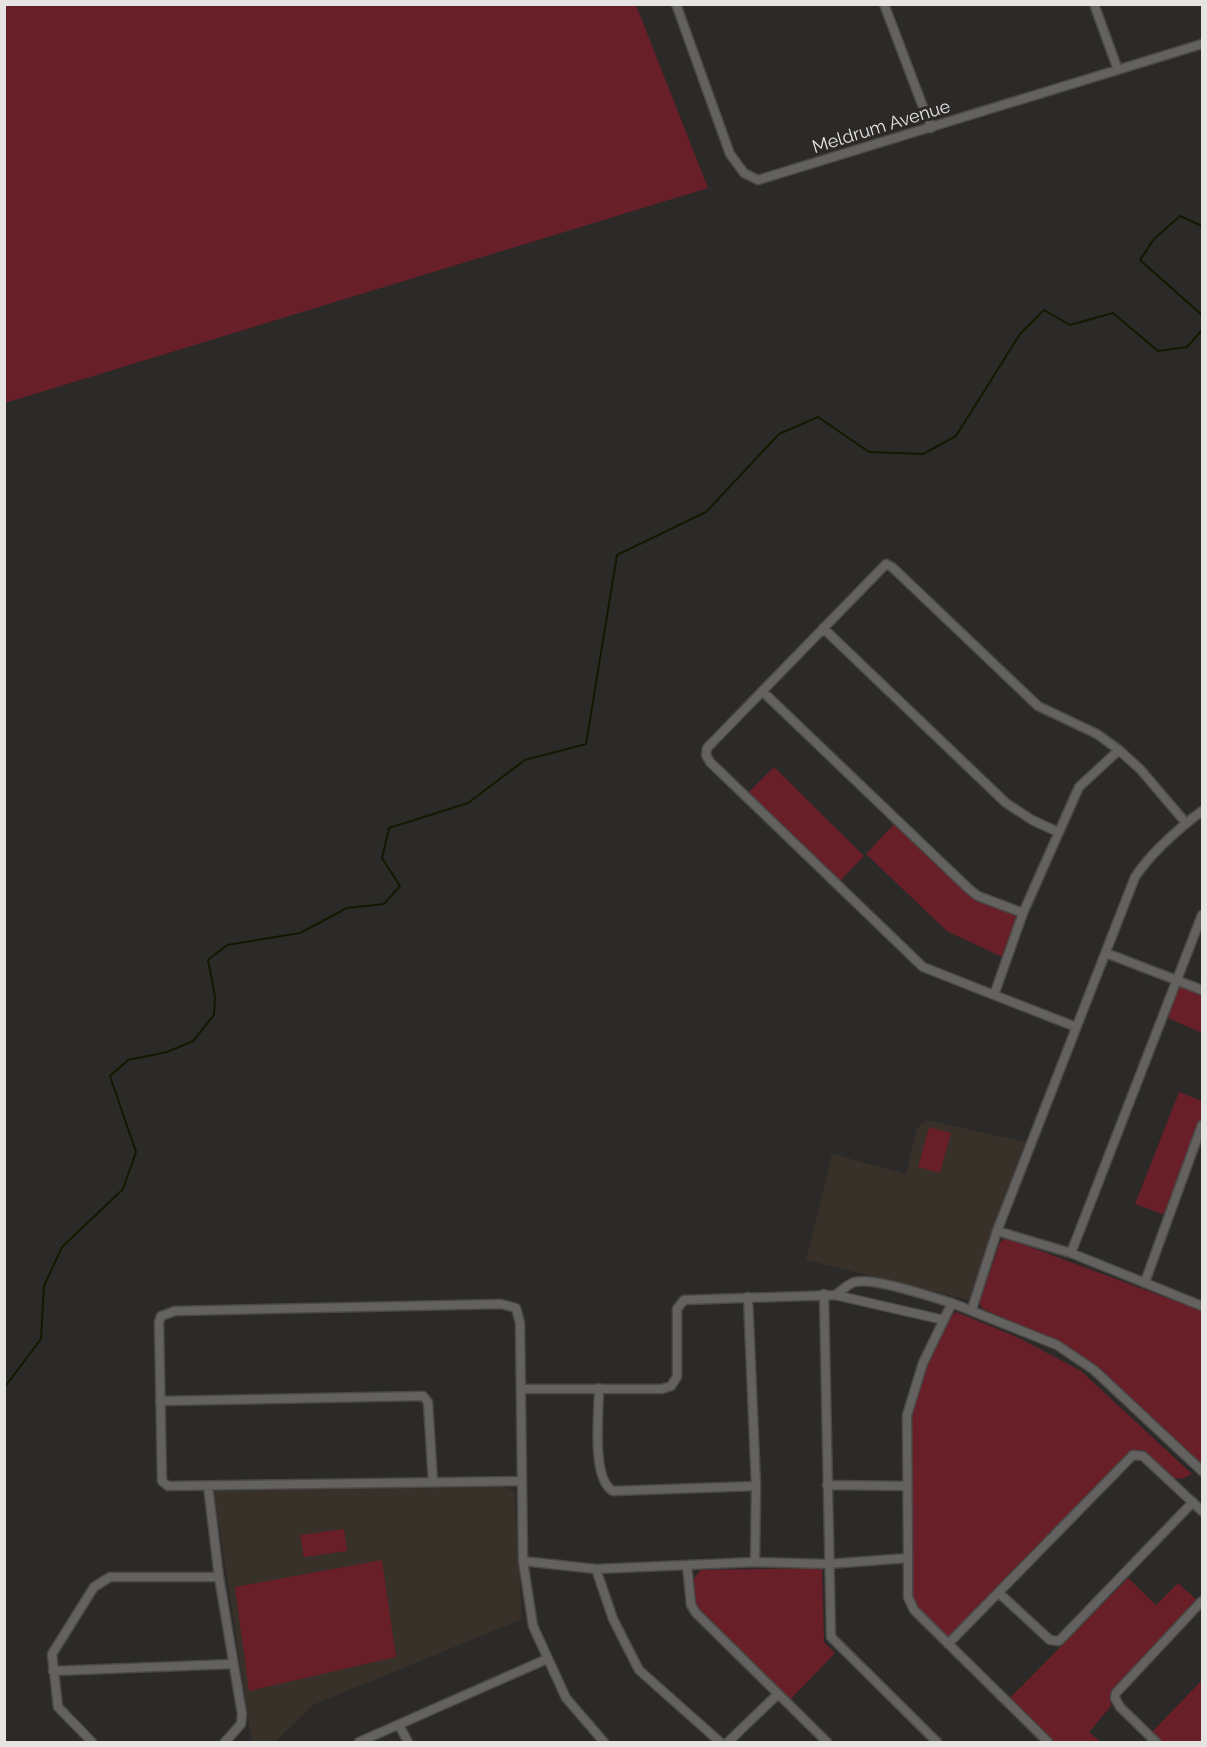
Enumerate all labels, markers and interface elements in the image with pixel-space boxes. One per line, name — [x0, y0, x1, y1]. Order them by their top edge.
street label: Meldrum Avenue — [810, 95, 953, 157]

